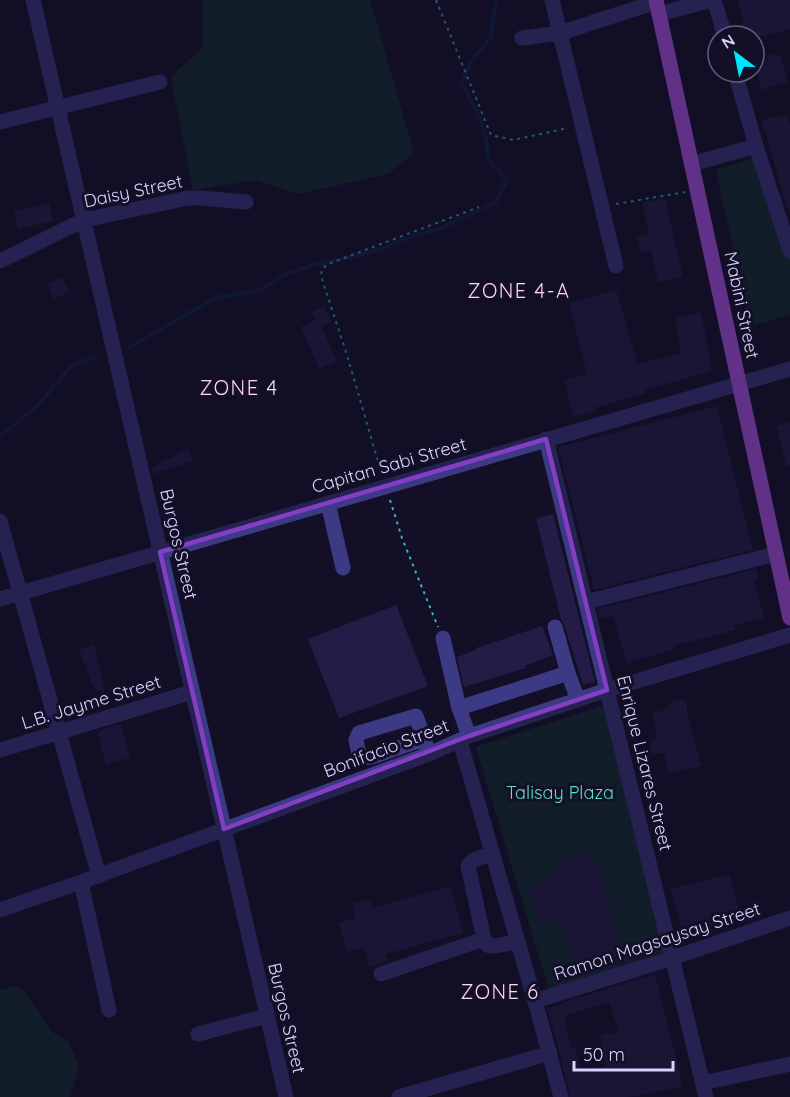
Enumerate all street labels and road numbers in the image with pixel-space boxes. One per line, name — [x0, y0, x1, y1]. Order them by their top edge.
street label: Daisy Street — [81, 169, 185, 213]
street label: Mabini Street — [719, 249, 765, 361]
street label: Capitan Sabi Street — [309, 432, 469, 498]
street label: Burgos Street — [155, 486, 203, 602]
street label: L.B. Jayme Street — [18, 670, 164, 734]
street label: Enrique Lizares Street — [612, 673, 678, 853]
street label: Bonifacio Street — [320, 714, 452, 782]
street label: Ramon Magsaysay Street — [551, 897, 763, 985]
street label: Burgos Street — [263, 960, 311, 1076]

